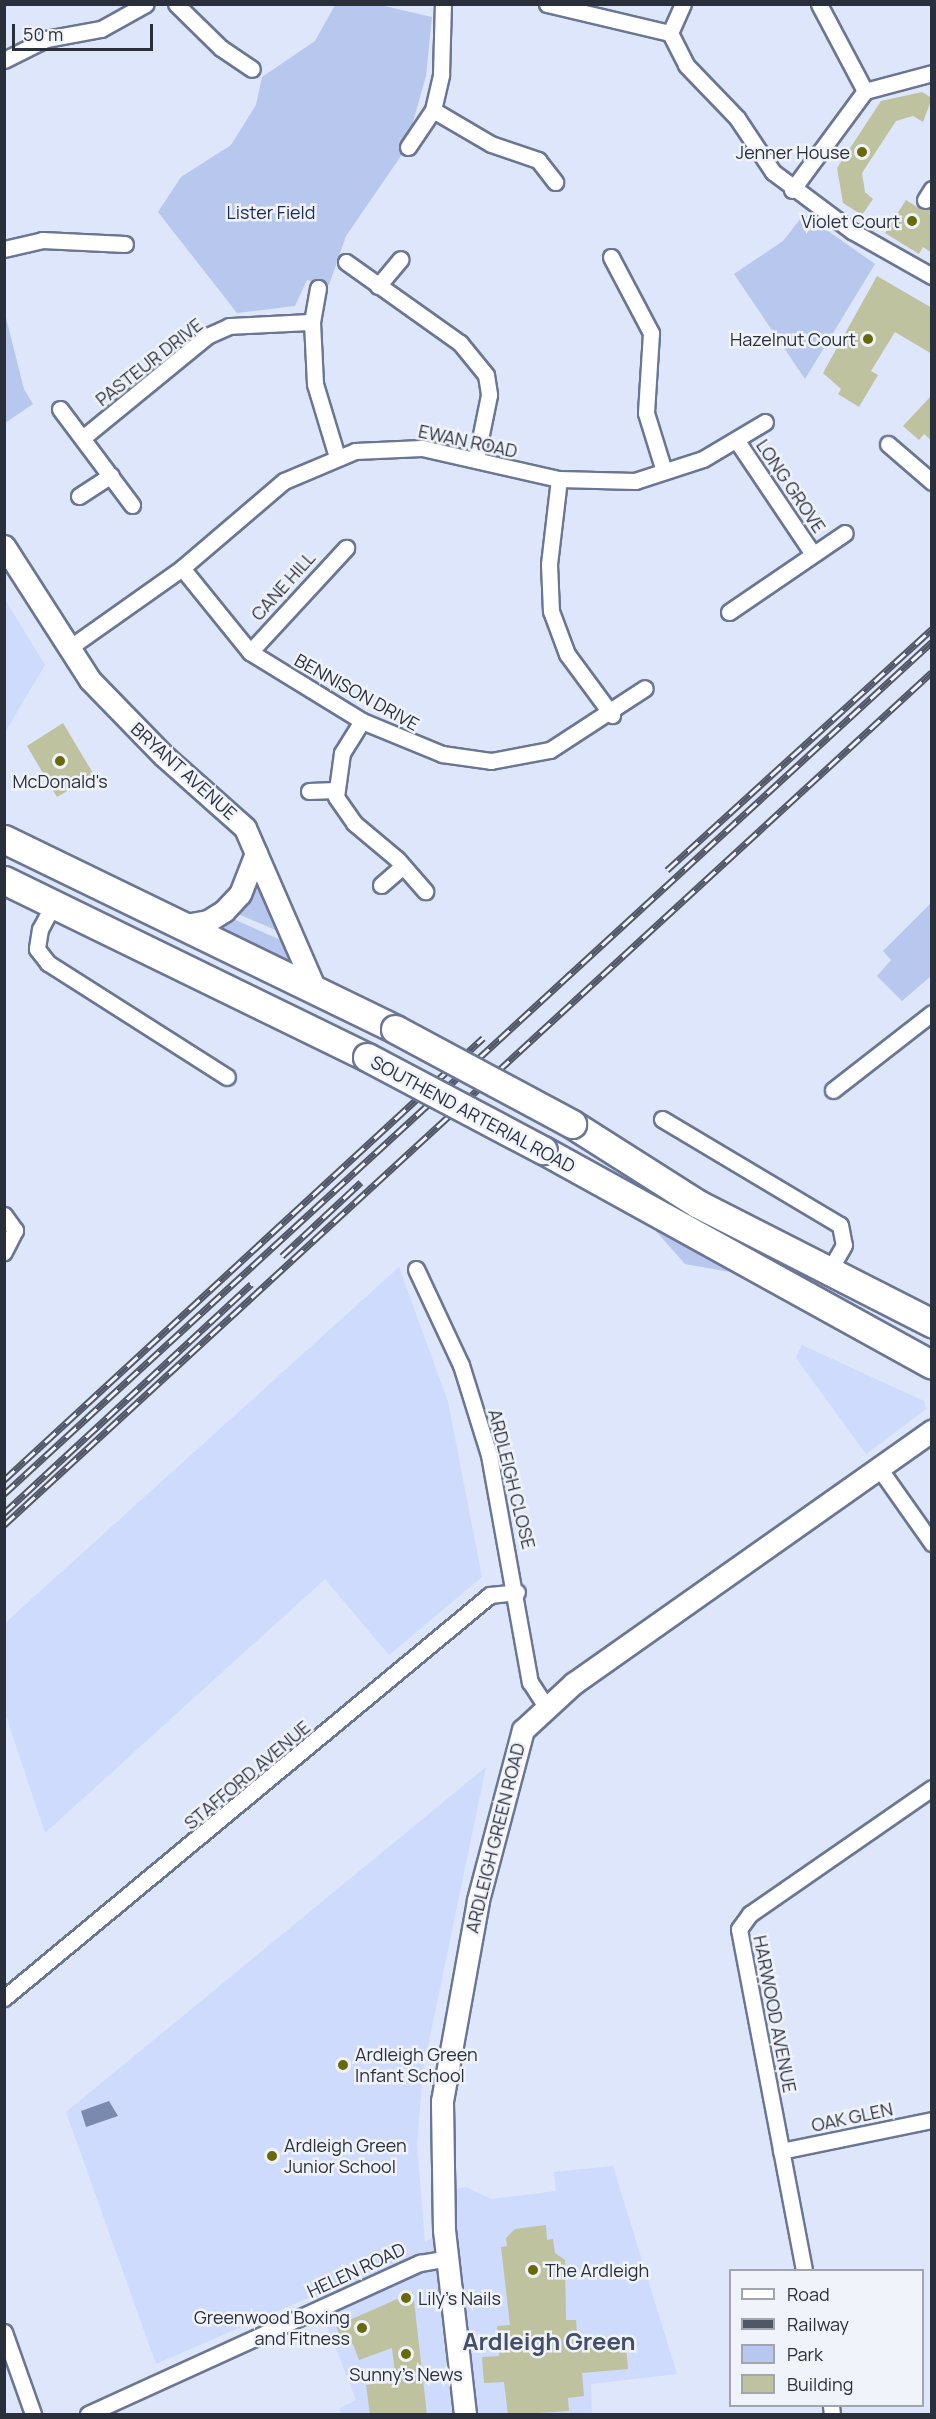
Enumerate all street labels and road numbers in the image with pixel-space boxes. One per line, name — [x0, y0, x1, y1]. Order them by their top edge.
street label: PASTEUR DRIVE — [91, 314, 207, 410]
street label: EWAN ROAD — [417, 420, 519, 462]
street label: LONG GROVE — [752, 435, 830, 537]
street label: CANE HILL — [247, 547, 319, 625]
street label: BENNISON DRIVE — [291, 649, 423, 735]
street label: BRYANT AVENUE — [126, 718, 242, 824]
street label: SOUTHEND ARTERIAL ROAD — [367, 1051, 579, 1177]
street label: ARDLEIGH CLOSE — [484, 1407, 540, 1551]
street label: STAFFORD AVENUE — [180, 1716, 314, 1834]
street label: ARDLEIGH GREEN ROAD — [461, 1741, 529, 1935]
street label: HARWOOD AVENUE — [749, 1934, 801, 2094]
street label: OAK GLEN — [809, 2098, 895, 2136]
street label: HELEN ROAD — [304, 2238, 408, 2302]

